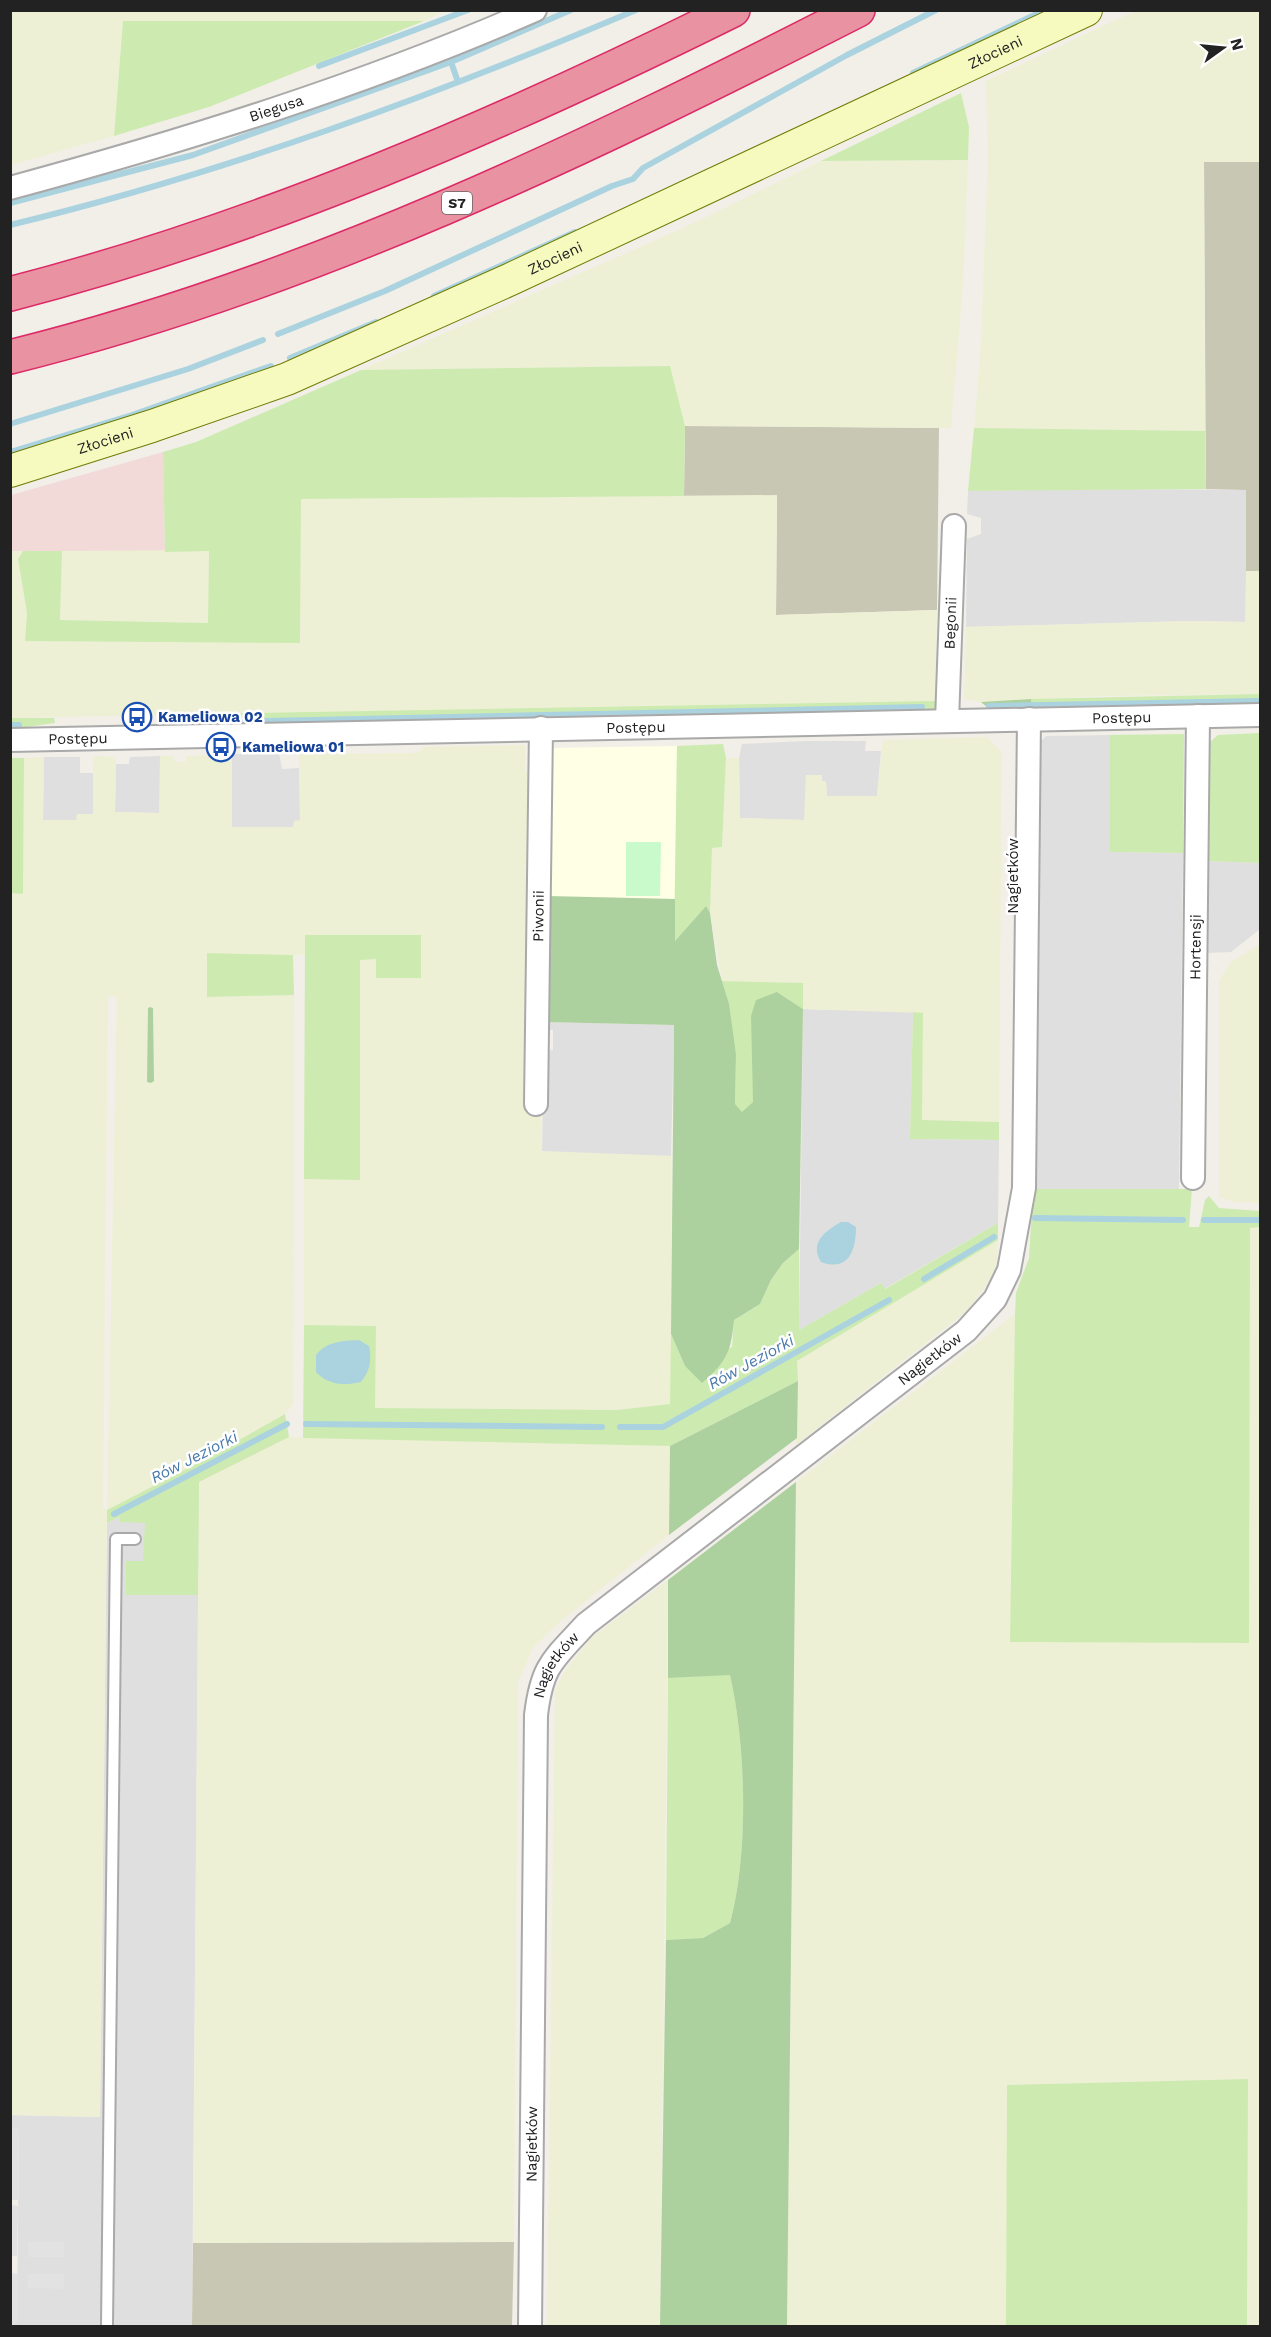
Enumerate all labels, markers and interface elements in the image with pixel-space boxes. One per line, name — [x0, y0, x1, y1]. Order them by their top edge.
north arrow — [1193, 18, 1253, 78]
street label: Złocieni — [965, 32, 1025, 73]
text: N — [1226, 36, 1248, 52]
street label: Biegusa — [247, 91, 306, 126]
road number: S7 — [442, 192, 472, 214]
street label: Złocieni — [525, 238, 585, 279]
street label: Złocieni — [75, 423, 136, 458]
street label: Begonii — [941, 596, 960, 650]
bus stop icon: Kameliowa 02 — [121, 701, 153, 733]
place label: Kameliowa 02 — [158, 708, 263, 726]
street label: Postępu — [1092, 708, 1152, 727]
street label: Postępu — [606, 718, 666, 737]
street label: Postępu — [48, 729, 108, 748]
bus stop icon: Kameliowa 01 — [205, 731, 237, 763]
place label: Kameliowa 01 — [242, 738, 344, 756]
street label: Nagietków — [1004, 838, 1022, 914]
street label: Piwonii — [529, 890, 548, 942]
street label: Hortensji — [1186, 914, 1205, 980]
street label: Nagietków — [894, 1328, 966, 1389]
water label: Rów Jeziorki — [705, 1330, 798, 1393]
water label: Rów Jeziorki — [147, 1427, 241, 1487]
street label: Nagietków — [530, 1628, 583, 1700]
street label: Nagietków — [522, 2106, 541, 2182]

